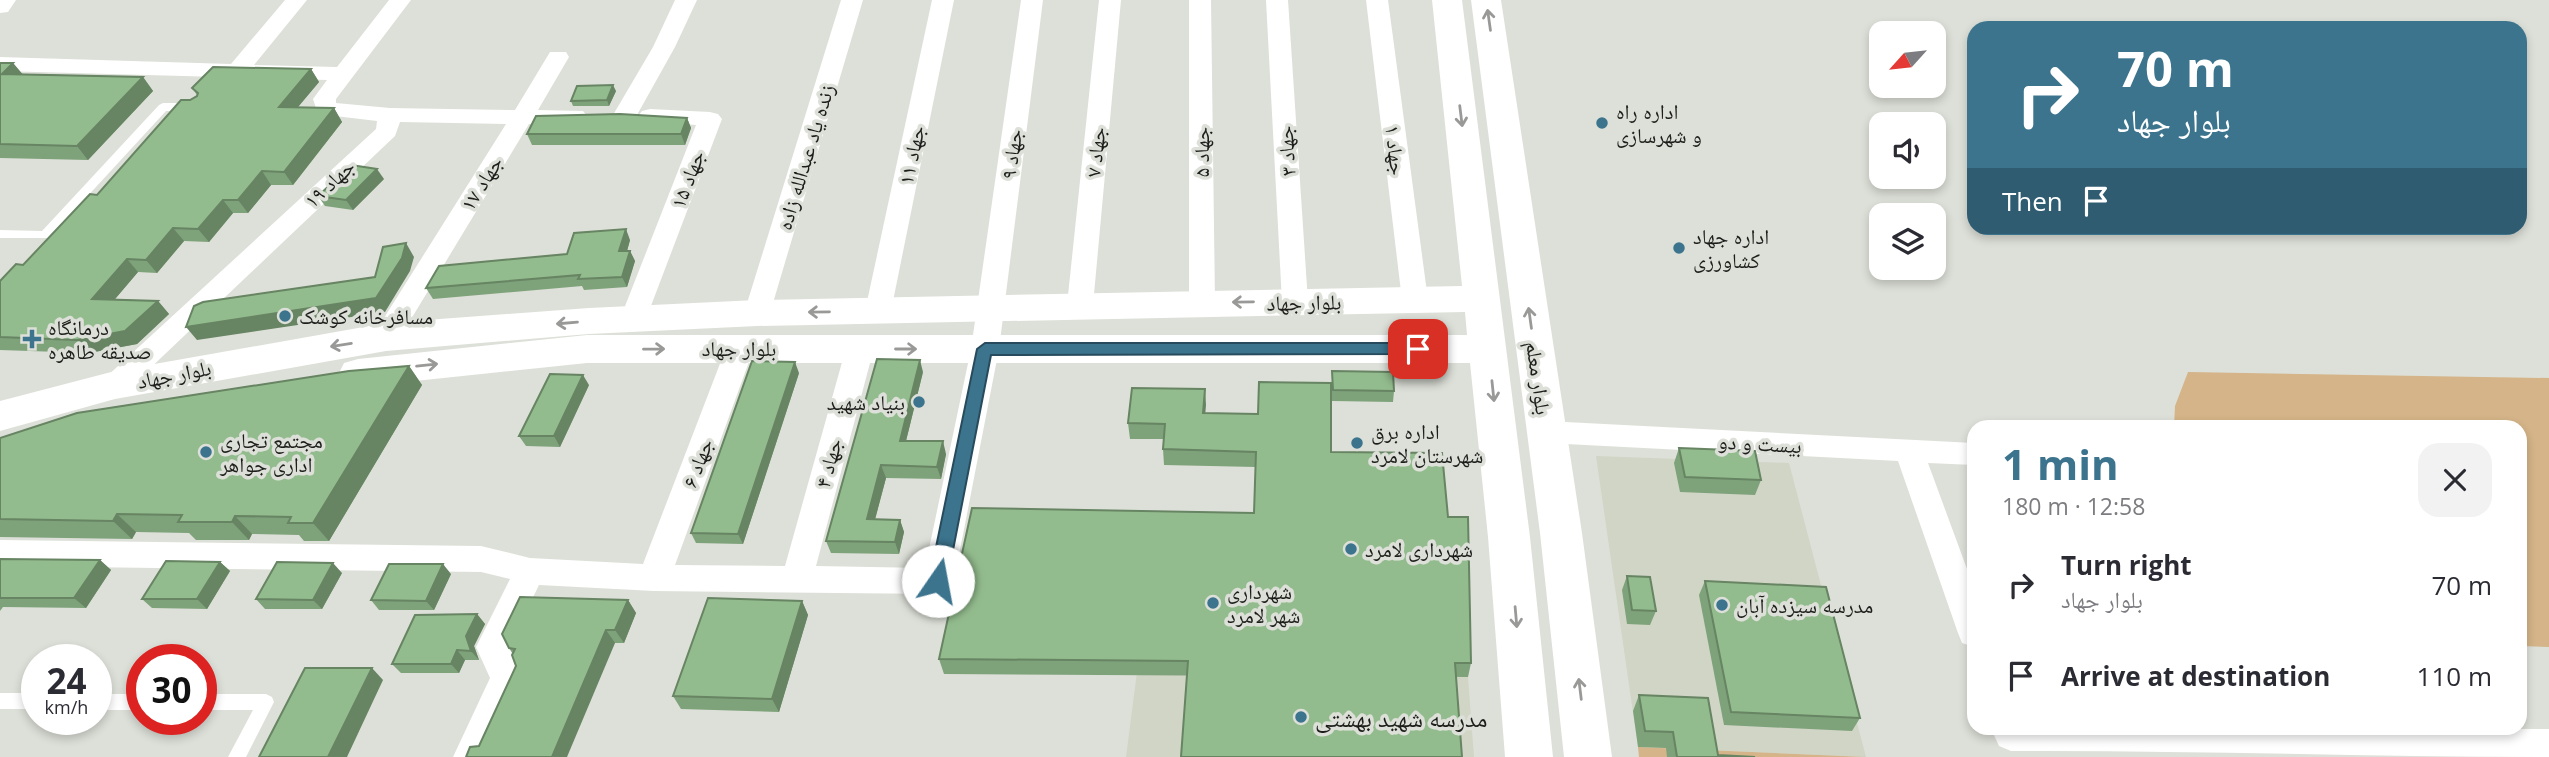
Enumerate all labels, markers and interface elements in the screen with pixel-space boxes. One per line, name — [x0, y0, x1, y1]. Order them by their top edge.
one-way arrow — [1482, 9, 1495, 32]
north arrow — [1869, 21, 1946, 98]
map controls — [1869, 21, 1946, 280]
text: 70 m — [2117, 35, 2234, 101]
icon: right — [2002, 49, 2093, 140]
street label: زنده یاد عبدالله زاده — [770, 81, 840, 233]
place label: اداره راه و شهرسازی — [1616, 97, 1702, 149]
text: بلوار جهاد — [2117, 98, 2231, 141]
one-way arrow — [1454, 105, 1467, 127]
button: sound — [1869, 112, 1946, 189]
marker: اداره راه و شهرسازی — [1594, 115, 1610, 131]
street label: جهاد ۱۱ — [891, 123, 931, 187]
street label: جهاد ۱ — [1379, 123, 1413, 177]
street label: جهاد ۳ — [1270, 125, 1302, 177]
street label: جهاد ۷ — [1078, 126, 1112, 178]
street label: جهاد ۹ — [994, 127, 1028, 181]
street label: جهاد ۵ — [1187, 127, 1215, 177]
street label: جهاد ۱۵ — [663, 146, 711, 212]
street label: جهاد ۱۷ — [453, 150, 509, 216]
street label: جهاد ۱۹ — [298, 152, 360, 214]
icon: arrive — [2077, 182, 2115, 220]
text: Then — [2002, 183, 2063, 219]
button: layers — [1869, 203, 1946, 280]
place label: اداره جهاد کشاورزی — [1693, 222, 1769, 274]
marker: اداره جهاد کشاورزی — [1671, 240, 1687, 256]
street label: بلوار جهاد — [1266, 287, 1342, 317]
one-way arrow — [1231, 296, 1254, 309]
place label: مسافرخانه کوشک — [299, 302, 433, 330]
one-way arrow — [808, 305, 831, 319]
one-way arrow — [1523, 307, 1536, 330]
marker: مسافرخانه کوشک — [277, 308, 293, 324]
place label: درمانگاه صدیقه طاهره — [48, 313, 152, 365]
one-way arrow — [557, 317, 579, 330]
pin — [1388, 319, 1448, 379]
marker: درمانگاه صدیقه طاهره — [22, 329, 42, 349]
icon: arrive — [1399, 330, 1437, 368]
street label: بلوار جهاد — [702, 334, 776, 362]
one-way arrow — [330, 339, 353, 352]
street label: بلوار معلم — [1519, 340, 1558, 417]
one-way arrow — [642, 342, 665, 356]
one-way arrow — [894, 342, 917, 356]
street label: بلوار جهاد — [135, 353, 213, 395]
one-way arrow — [415, 359, 438, 372]
one-way arrow — [1486, 379, 1499, 402]
place label: بنیاد شهید — [827, 388, 905, 416]
marker: بنیاد شهید — [911, 394, 927, 410]
place label: اداره برق شهرستان لامرد — [1371, 417, 1483, 469]
place label: مجتمع تجاری اداری جواهر — [219, 426, 323, 478]
street label: بیست و دو — [1717, 427, 1803, 459]
street label: جهاد ۶ — [675, 435, 719, 491]
street label: جهاد ۴ — [808, 435, 848, 491]
marker: اداره برق شهرستان لامرد — [1349, 435, 1365, 451]
text: 1 min — [2002, 435, 2119, 492]
button: close — [2418, 443, 2492, 517]
marker: مجتمع تجاری اداری جواهر — [198, 444, 214, 460]
text: 180 m · 12:58 — [2002, 490, 2145, 522]
place label: شهرداری لامرد — [1365, 535, 1473, 563]
marker: شهرداری لامرد — [1343, 541, 1359, 557]
position arrow — [901, 544, 975, 618]
text: Turn right — [2061, 547, 2192, 583]
icon: right — [2002, 566, 2040, 604]
text: 70 m — [2431, 567, 2492, 603]
place label: شهرداری شهر لامرد — [1227, 577, 1300, 629]
text: بلوار جهاد — [2061, 583, 2143, 615]
place label: مدرسه سیزده آبان — [1736, 591, 1873, 619]
marker: شهرداری شهر لامرد — [1205, 595, 1221, 611]
marker: مدرسه سیزده آبان — [1714, 597, 1730, 613]
one-way arrow — [1510, 606, 1523, 628]
speed limit sign: 30 — [126, 644, 217, 735]
text: 24 — [46, 657, 87, 704]
icon: arrive — [2002, 657, 2040, 695]
text: Arrive at destination — [2061, 658, 2330, 694]
text: 110 m — [2417, 658, 2492, 694]
one-way arrow — [1574, 678, 1587, 701]
text: km/h — [45, 695, 88, 719]
place label: مدرسه شهید بهشتی — [1315, 701, 1487, 734]
marker: مدرسه شهید بهشتی — [1293, 709, 1309, 725]

